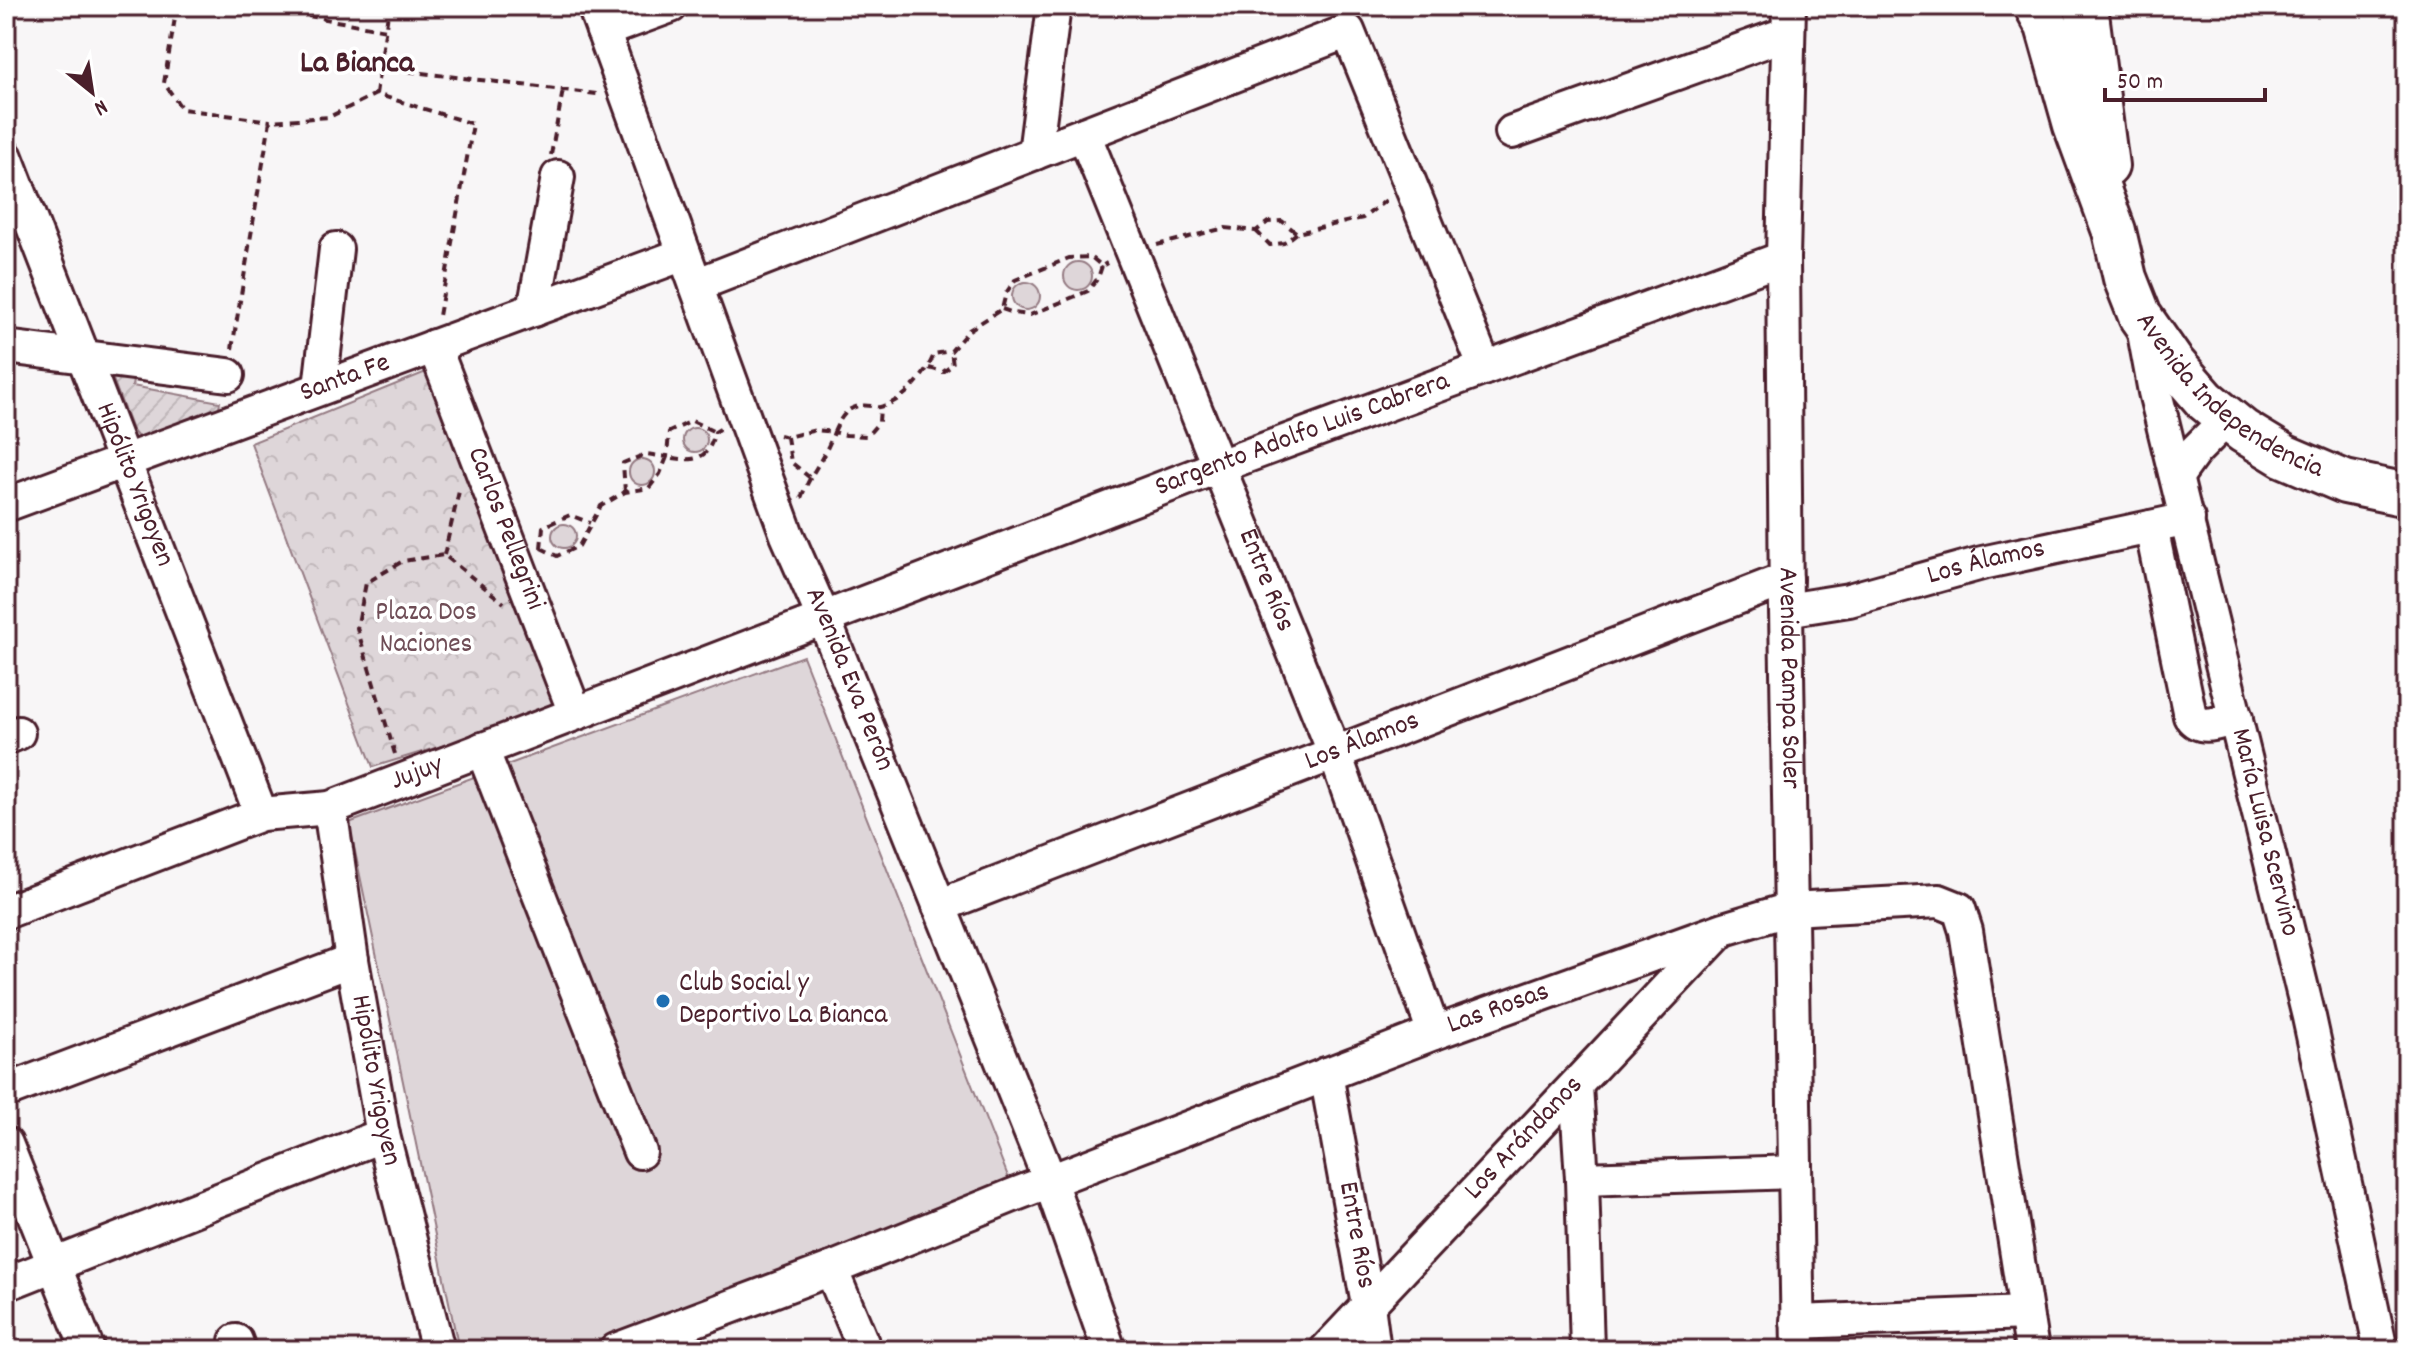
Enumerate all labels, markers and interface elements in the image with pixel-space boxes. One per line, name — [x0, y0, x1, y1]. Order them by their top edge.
district label: La Bianca — [300, 42, 415, 88]
north arrow — [52, 52, 132, 132]
scale bar — [2105, 52, 2265, 102]
text: 50 m — [2117, 66, 2163, 100]
text: N — [88, 90, 113, 122]
street label: Avenida Independencia — [2124, 305, 2330, 491]
street label: Santa Fe — [295, 344, 396, 414]
street label: Sargento Adolfo Luis Cabrera — [1150, 362, 1456, 509]
street label: Hipólito Yrigoyen — [83, 397, 183, 573]
street label: Carlos Pellegrini — [455, 442, 554, 616]
street label: Entre Ríos — [1226, 523, 1304, 638]
street label: Los Álamos — [1923, 530, 2049, 597]
street label: Avenida Pampa Soler — [1766, 567, 1809, 790]
street label: Avenida Eva Perón — [793, 581, 903, 777]
park label: Plaza Dos Naciones — [375, 594, 477, 666]
street label: Los Álamos — [1299, 702, 1426, 783]
street label: María Luisa Scervino — [2219, 724, 2309, 941]
street label: Jujuy — [385, 746, 450, 803]
place label: Club Social y Deportivo La Bianca — [679, 965, 888, 1037]
street label: Las Rosas — [1442, 973, 1555, 1046]
street label: Hipólito Yrigoyen — [339, 992, 410, 1170]
marker: Club Social y Deportivo La Bianca — [654, 992, 672, 1010]
street label: Los Arándanos — [1456, 1068, 1594, 1210]
street label: Entre Ríos — [1326, 1179, 1385, 1292]

